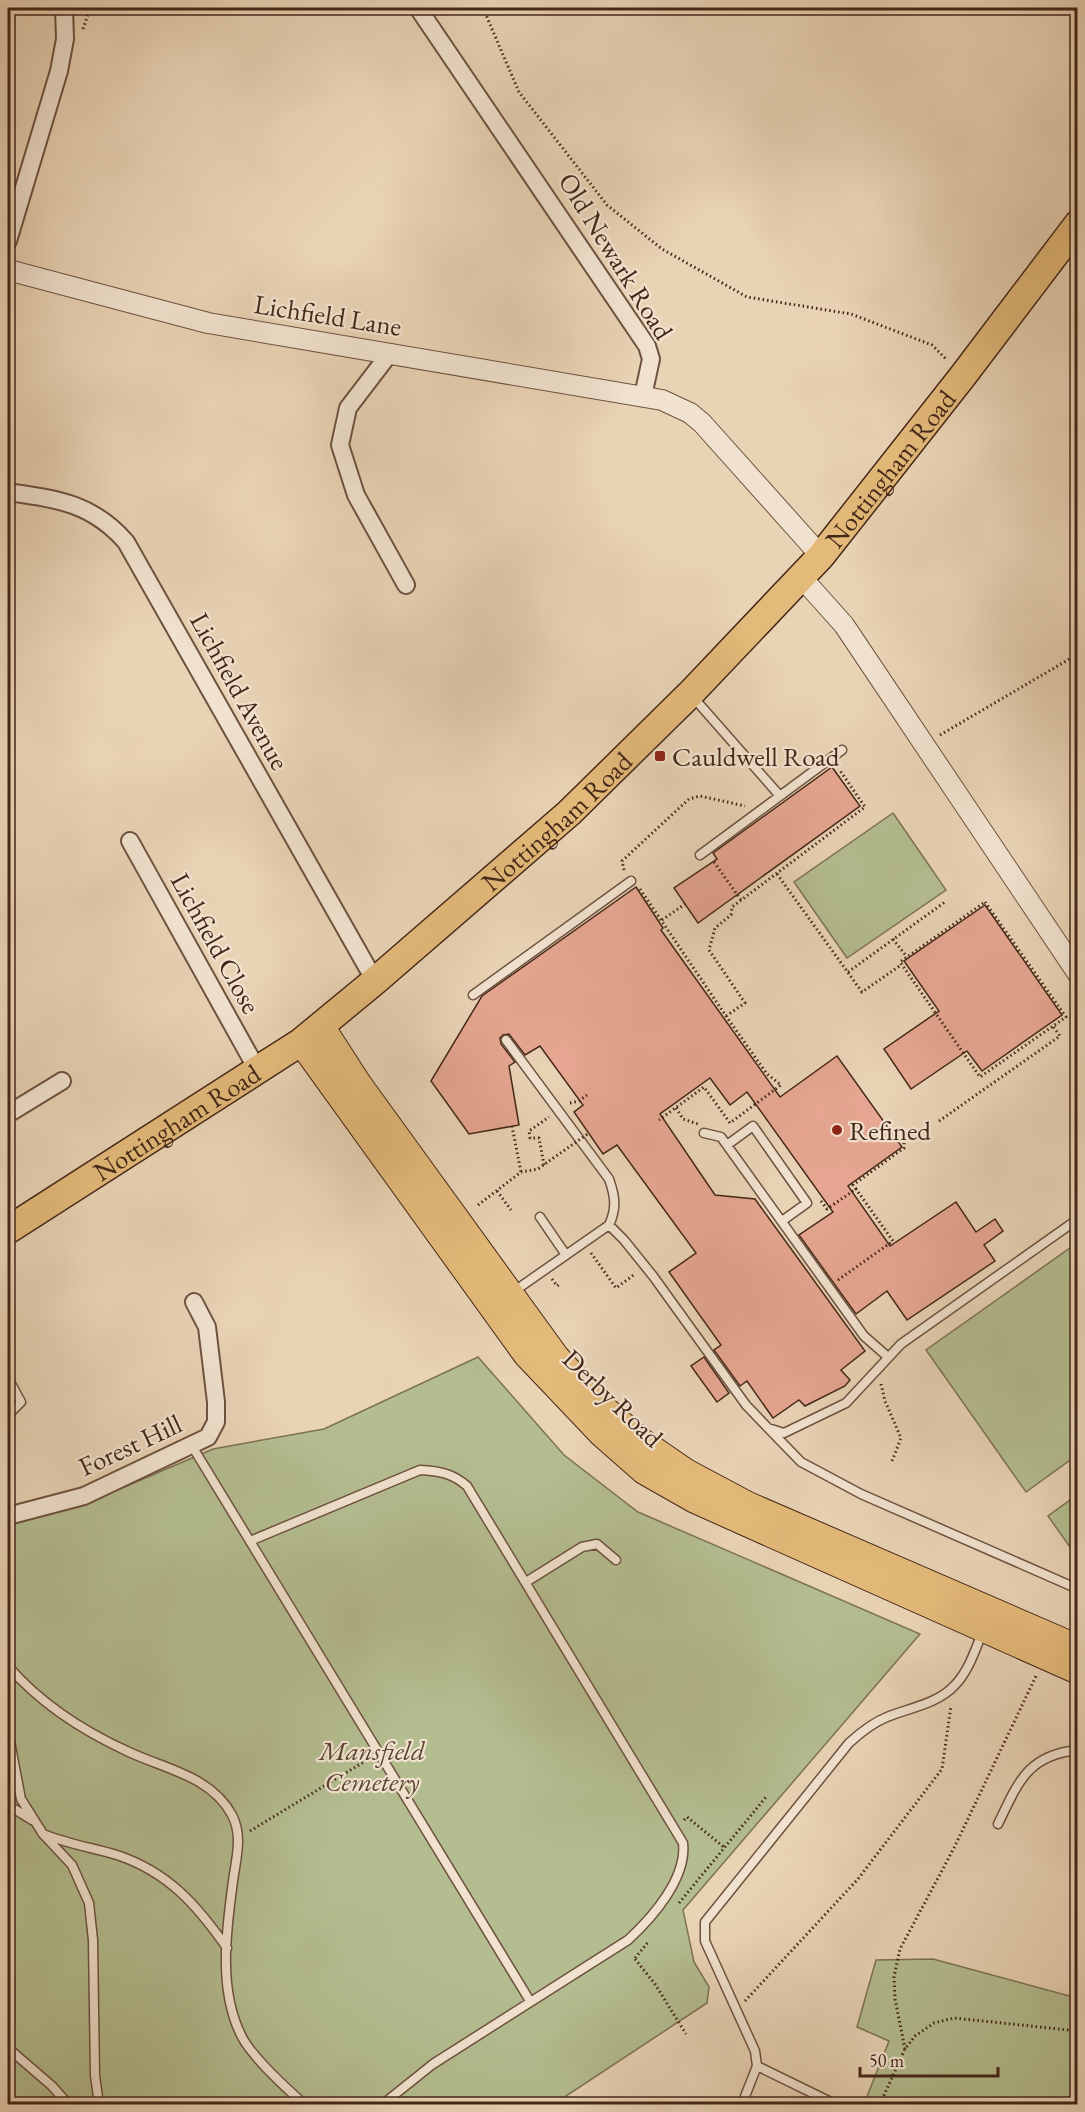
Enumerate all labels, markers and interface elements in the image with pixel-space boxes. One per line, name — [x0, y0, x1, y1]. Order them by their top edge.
street label: Old Newark Road — [551, 166, 681, 346]
street label: Lichfield Lane — [252, 286, 404, 344]
street label: Nottingham Road — [817, 382, 963, 555]
street label: Lichfield Avenue — [182, 606, 298, 776]
place label: Cauldwell Road — [672, 739, 840, 774]
street label: Nottingham Road — [474, 743, 640, 899]
marker: Cauldwell Road — [653, 749, 667, 763]
street label: Lichfield Close — [163, 866, 269, 1020]
street label: Nottingham Road — [86, 1055, 267, 1189]
place label: Refined — [849, 1113, 931, 1148]
marker: Refined — [830, 1123, 844, 1137]
street label: Derby Road — [555, 1341, 671, 1455]
street label: Forest Hill — [73, 1406, 187, 1484]
park label: Mansfield Cemetery — [317, 1733, 426, 1799]
scale bar — [860, 2040, 998, 2078]
text: 50 m — [869, 2049, 904, 2072]

